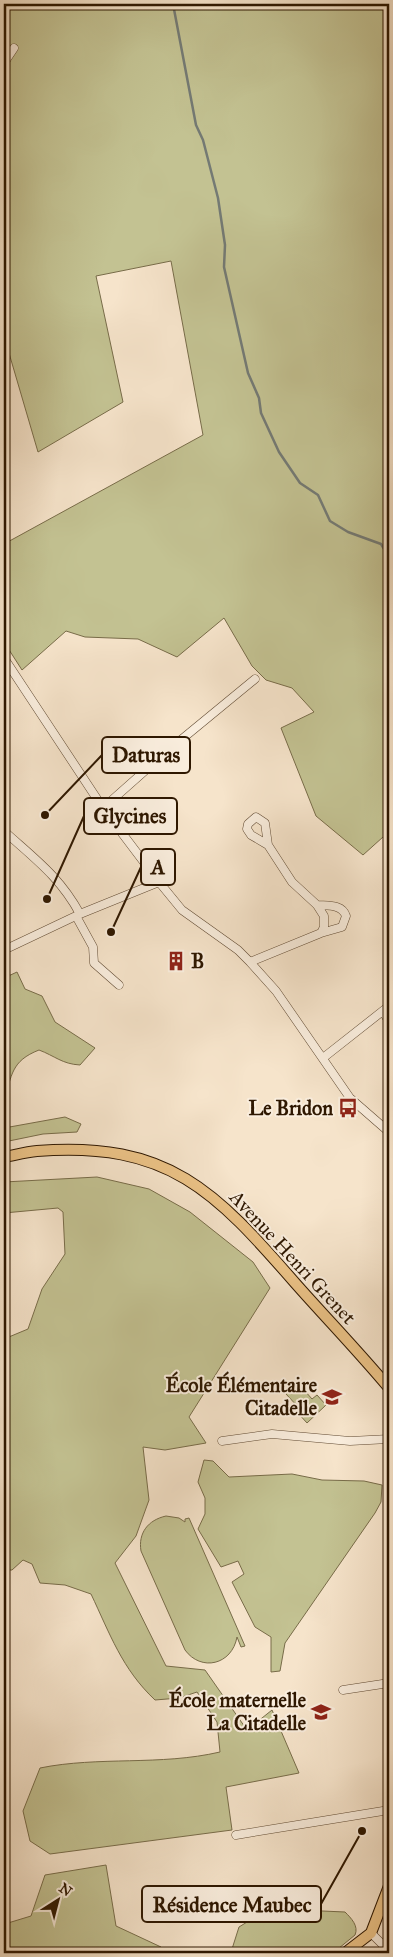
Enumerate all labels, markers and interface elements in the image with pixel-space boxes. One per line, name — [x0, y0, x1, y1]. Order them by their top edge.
callout: Daturas — [102, 737, 190, 773]
text: Daturas — [112, 742, 181, 768]
callout: Glycines — [84, 798, 177, 834]
text: Glycines — [94, 803, 167, 829]
callout: A — [141, 849, 175, 885]
text: A — [149, 854, 166, 880]
place label: B — [191, 949, 204, 973]
building icon: B — [165, 950, 187, 972]
place label: Le Bridon — [248, 1096, 333, 1120]
bus stop icon: Le Bridon — [337, 1097, 359, 1119]
street label: Avenue Henri Grenet — [224, 1184, 361, 1329]
place label: École Élémentaire Citadelle — [166, 1371, 318, 1420]
school or university icon: École Élémentaire Citadelle — [321, 1386, 343, 1408]
place label: École maternelle La Citadelle — [169, 1686, 307, 1735]
school or university icon: École maternelle La Citadelle — [310, 1701, 332, 1723]
north arrow — [32, 1874, 82, 1924]
text: N — [56, 1880, 75, 1900]
callout: Résidence Maubec — [142, 1886, 321, 1922]
text: Résidence Maubec — [152, 1892, 312, 1918]

